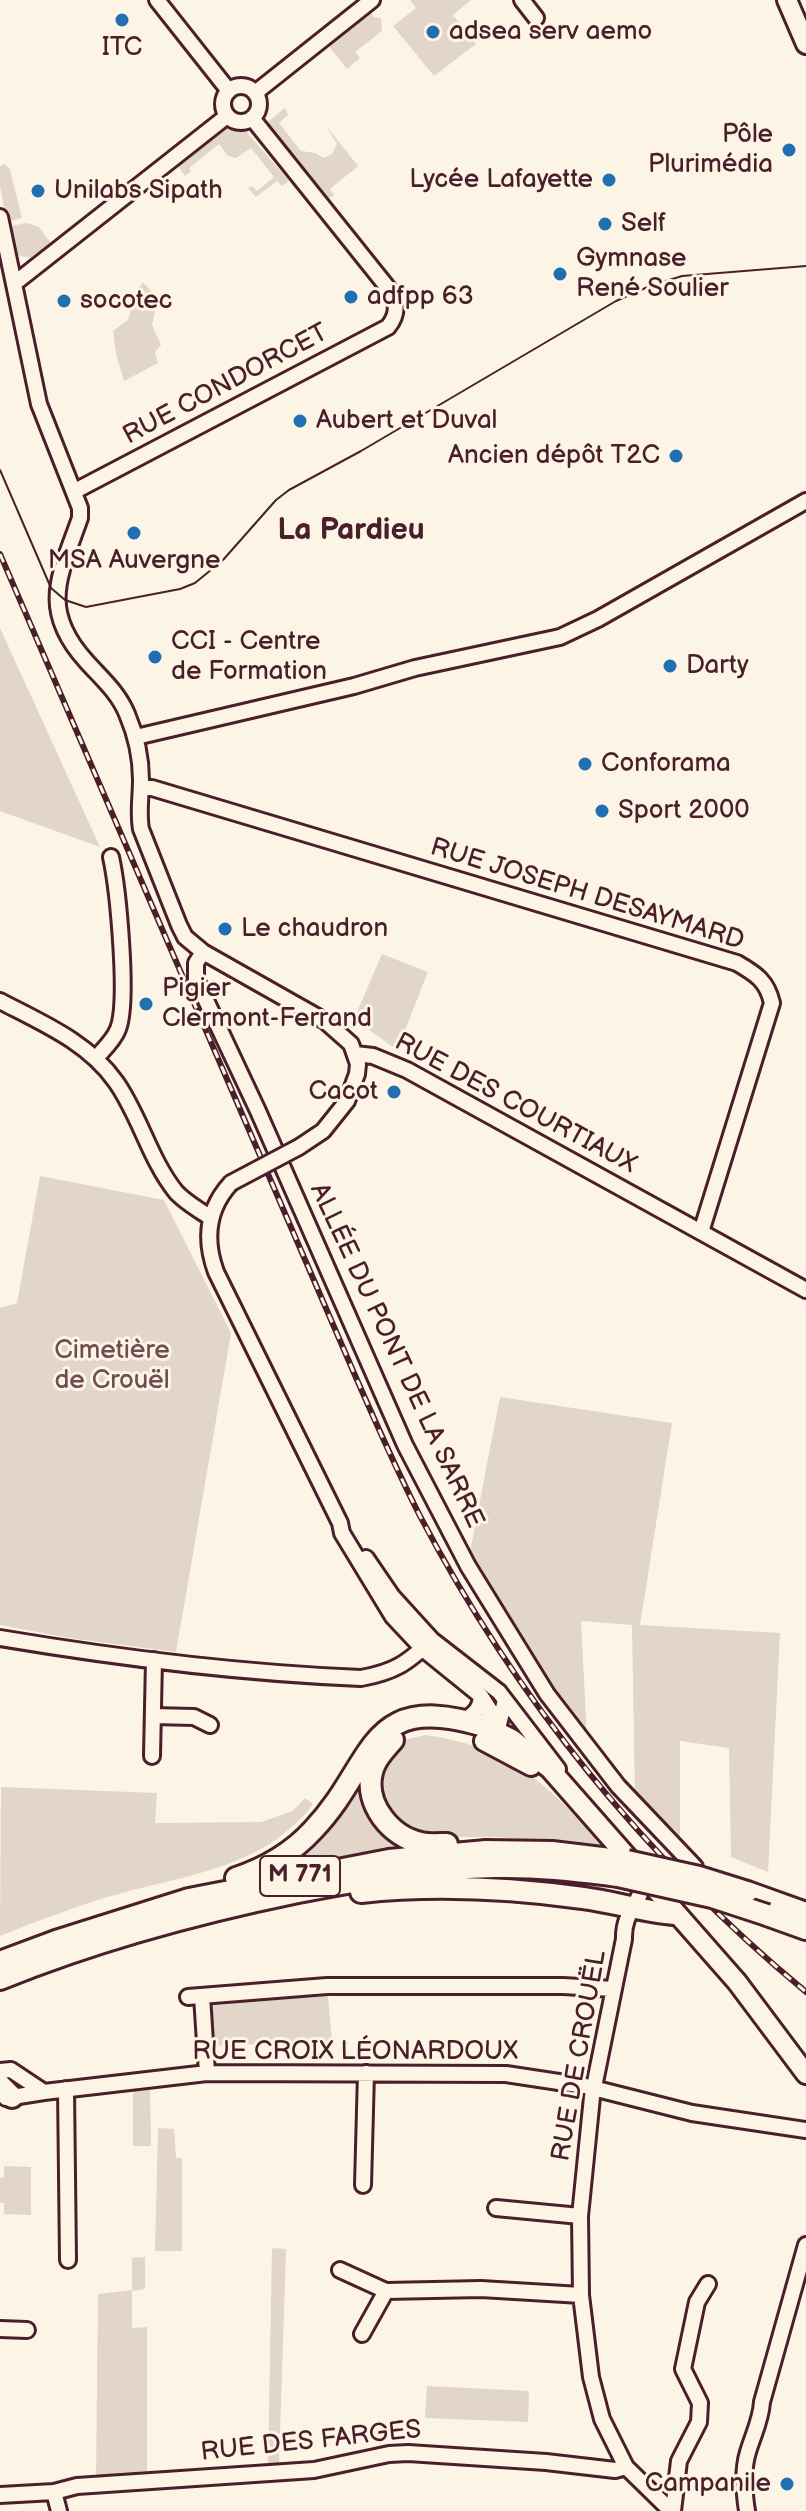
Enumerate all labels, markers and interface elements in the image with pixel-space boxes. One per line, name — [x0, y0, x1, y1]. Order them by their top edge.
marker: ITC — [113, 11, 131, 29]
place label: adsea serv aemo — [449, 16, 652, 48]
marker: adsea serv aemo — [424, 23, 442, 41]
place label: ITC — [102, 32, 142, 64]
place label: Pôle Plurimédia — [648, 119, 773, 180]
marker: Pôle Plurimédia — [780, 141, 798, 159]
place label: Lycée Lafayette — [409, 164, 593, 196]
marker: Lycée Lafayette — [600, 171, 618, 189]
place label: Unilabs Sipath — [54, 175, 223, 207]
marker: Unilabs Sipath — [29, 182, 47, 200]
place label: Self — [621, 208, 666, 240]
marker: Self — [596, 215, 614, 233]
place label: Gymnase René Soulier — [576, 243, 729, 304]
marker: Gymnase René Soulier — [551, 265, 569, 283]
place label: adfpp 63 — [367, 281, 474, 313]
place label: socotec — [80, 285, 172, 317]
marker: adfpp 63 — [342, 288, 360, 306]
marker: socotec — [55, 292, 73, 310]
street label: RUE CONDORCET — [118, 318, 334, 452]
place label: Aubert et Duval — [316, 405, 497, 437]
marker: Aubert et Duval — [291, 412, 309, 430]
place label: Ancien dépôt T2C — [448, 440, 660, 472]
marker: Ancien dépôt T2C — [667, 447, 685, 465]
district label: La Pardieu — [278, 513, 424, 549]
marker: MSA Auvergne — [125, 524, 143, 542]
place label: MSA Auvergne — [48, 545, 220, 577]
place label: CCI - Centre de Formation — [171, 626, 327, 688]
marker: CCI - Centre de Formation — [146, 648, 164, 666]
place label: Darty — [686, 650, 749, 682]
marker: Darty — [661, 657, 679, 675]
place label: Conforama — [601, 748, 731, 780]
marker: Conforama — [576, 755, 594, 773]
place label: Sport 2000 — [618, 795, 749, 827]
marker: Sport 2000 — [593, 802, 611, 820]
street label: RUE JOSEPH DESAYMARD — [426, 832, 748, 958]
place label: Le chaudron — [241, 913, 388, 945]
marker: Le chaudron — [216, 920, 234, 938]
place label: Pigier Clermont-Ferrand — [162, 973, 372, 1034]
marker: Pigier Clermont-Ferrand — [137, 995, 155, 1013]
street label: RUE DES COURTIAUX — [389, 1027, 641, 1181]
place label: Cacot — [309, 1076, 378, 1108]
marker: Cacot — [385, 1083, 403, 1101]
street label: ALLÉE DU PONT DE LA SARRE — [302, 1179, 490, 1533]
park label: Cimetière de Crouël — [54, 1335, 170, 1396]
road number: M 771 — [260, 1856, 340, 1896]
street label: RUE DE CROUËL — [546, 1948, 614, 2164]
street label: RUE CROIX LÉONARDOUX — [192, 2036, 518, 2068]
street label: RUE DES FARGES — [199, 2415, 423, 2469]
place label: Campanile — [645, 2468, 771, 2500]
marker: Campanile — [778, 2475, 796, 2493]

